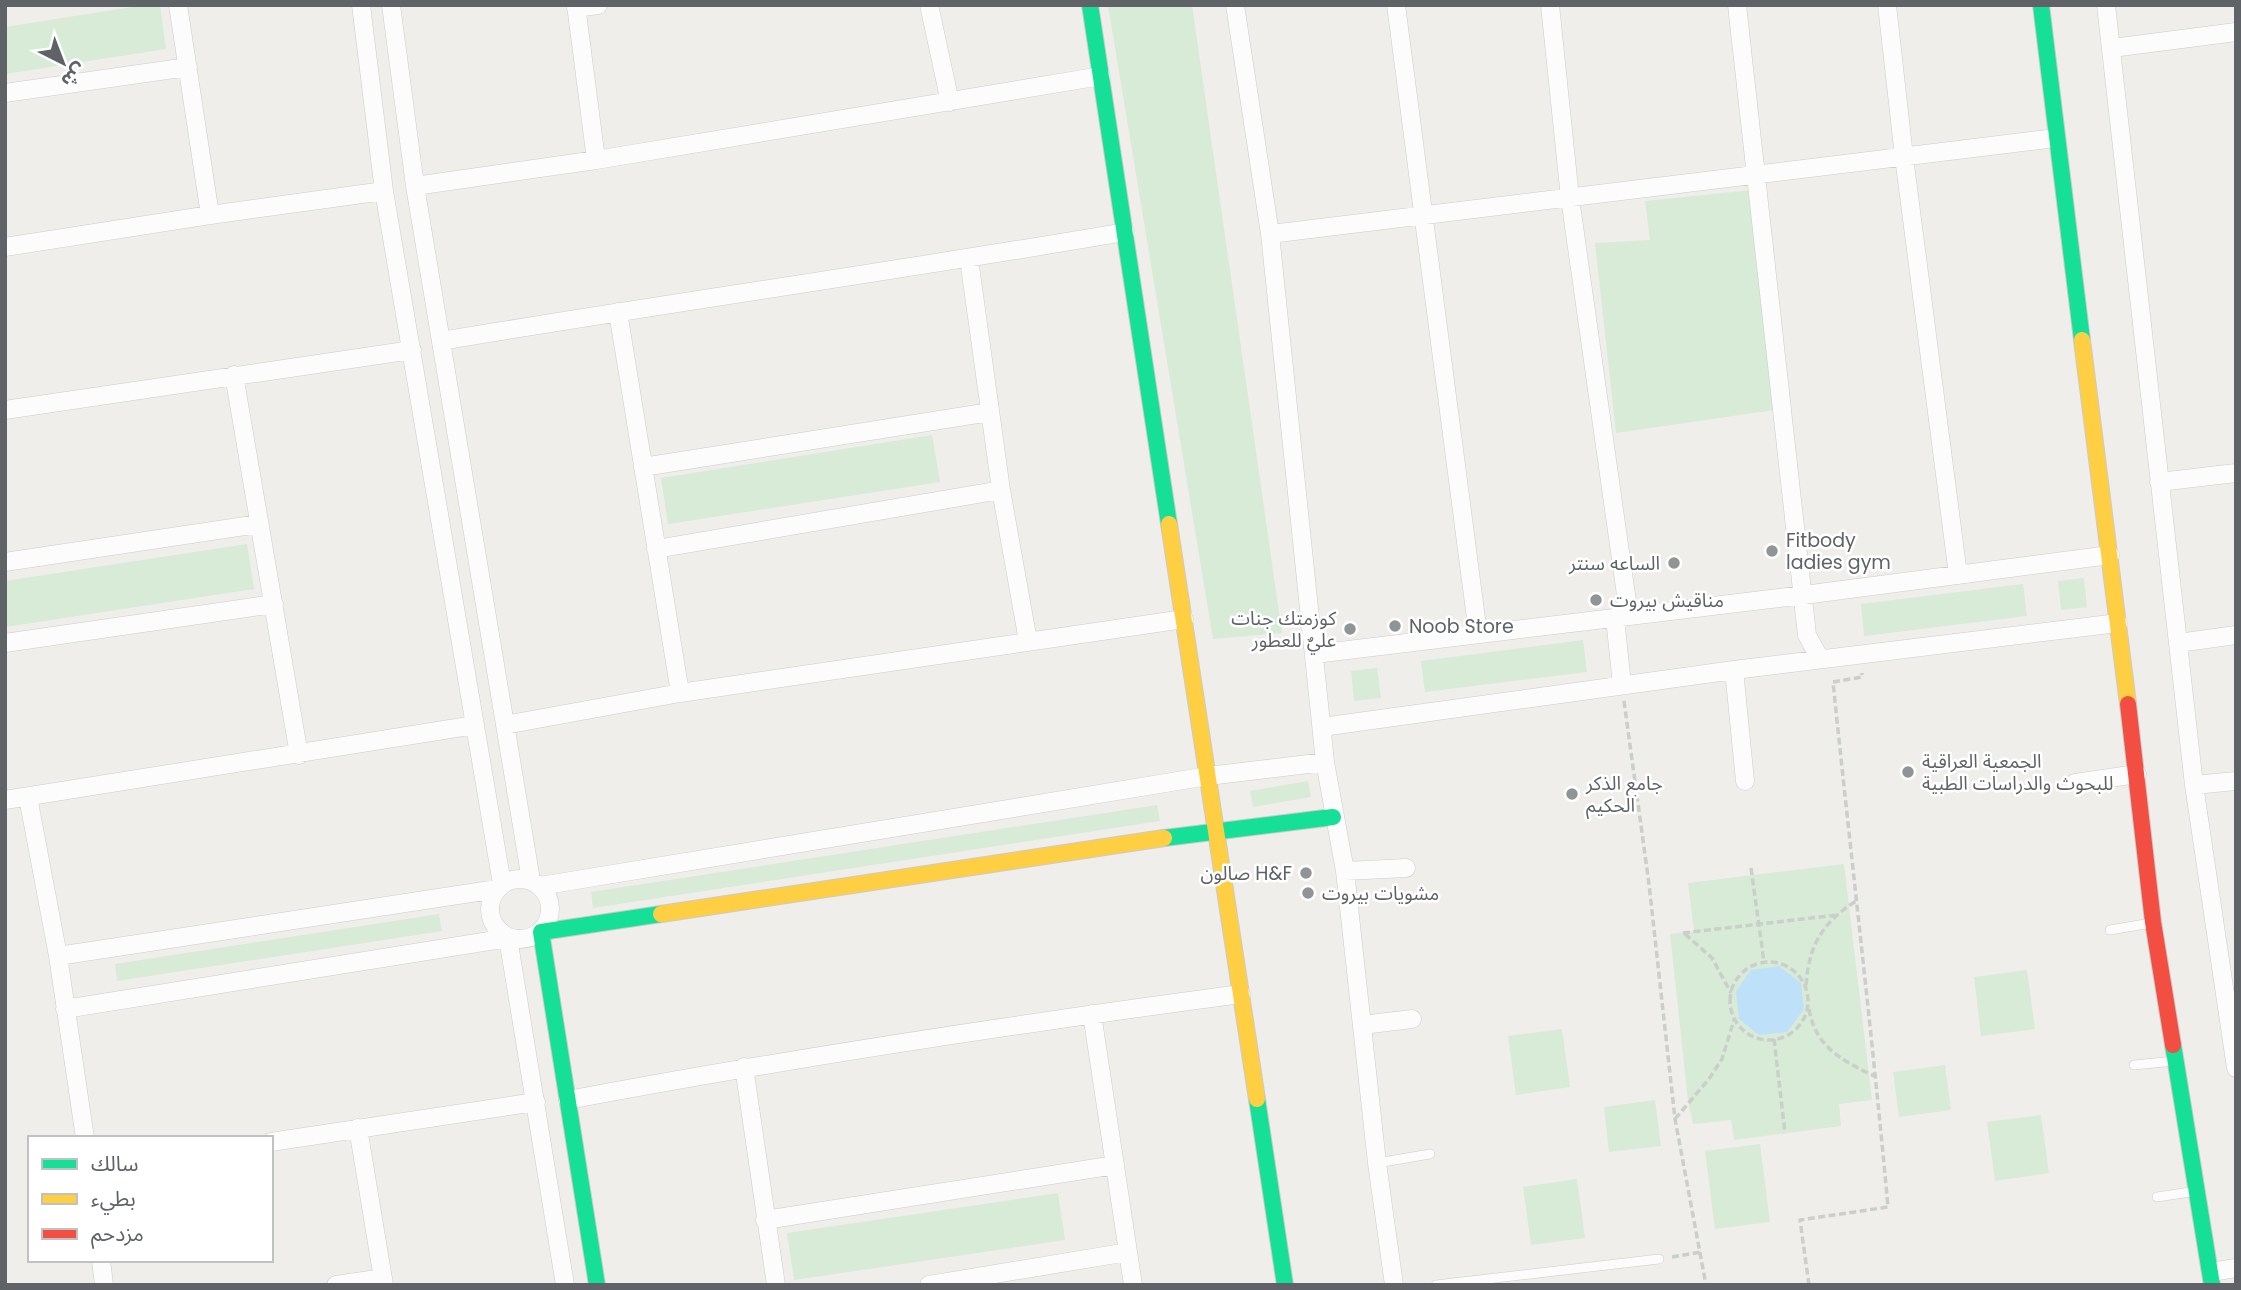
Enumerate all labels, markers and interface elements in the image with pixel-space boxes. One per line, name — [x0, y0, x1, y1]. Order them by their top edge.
north arrow — [28, 28, 98, 98]
text: ش — [55, 57, 93, 94]
place label: Fitbody ladies gym — [1786, 527, 1891, 576]
marker: Fitbody ladies gym — [1764, 543, 1780, 559]
place label: الساعه سنتر — [1568, 550, 1660, 577]
marker: الساعه سنتر — [1666, 555, 1682, 571]
place label: مناقيش بيروت — [1610, 587, 1724, 614]
marker: مناقيش بيروت — [1588, 592, 1604, 608]
place label: كوزمتك جنات عليٌ للعطور — [1231, 605, 1337, 655]
place label: Noob Store — [1409, 613, 1514, 640]
marker: Noob Store — [1387, 618, 1403, 634]
marker: كوزمتك جنات عليٌ للعطور — [1342, 621, 1358, 637]
place label: الجمعية العراقية للبحوث والدراسات الطبية — [1922, 748, 2113, 797]
marker: الجمعية العراقية للبحوث والدراسات الطبية — [1900, 764, 1916, 780]
place label: جامع الذكر الحكيم — [1585, 770, 1663, 820]
marker: جامع الذكر الحكيم — [1564, 786, 1580, 802]
place label: صالون H&F — [1201, 860, 1292, 887]
marker: صالون H&F — [1298, 865, 1314, 881]
place label: مشويات بيروت — [1322, 880, 1439, 907]
marker: مشويات بيروت — [1300, 885, 1316, 901]
legend — [28, 1136, 273, 1262]
text: سالك — [91, 1149, 138, 1178]
text: بطيء — [91, 1184, 136, 1215]
text: مزدحم — [91, 1219, 144, 1249]

